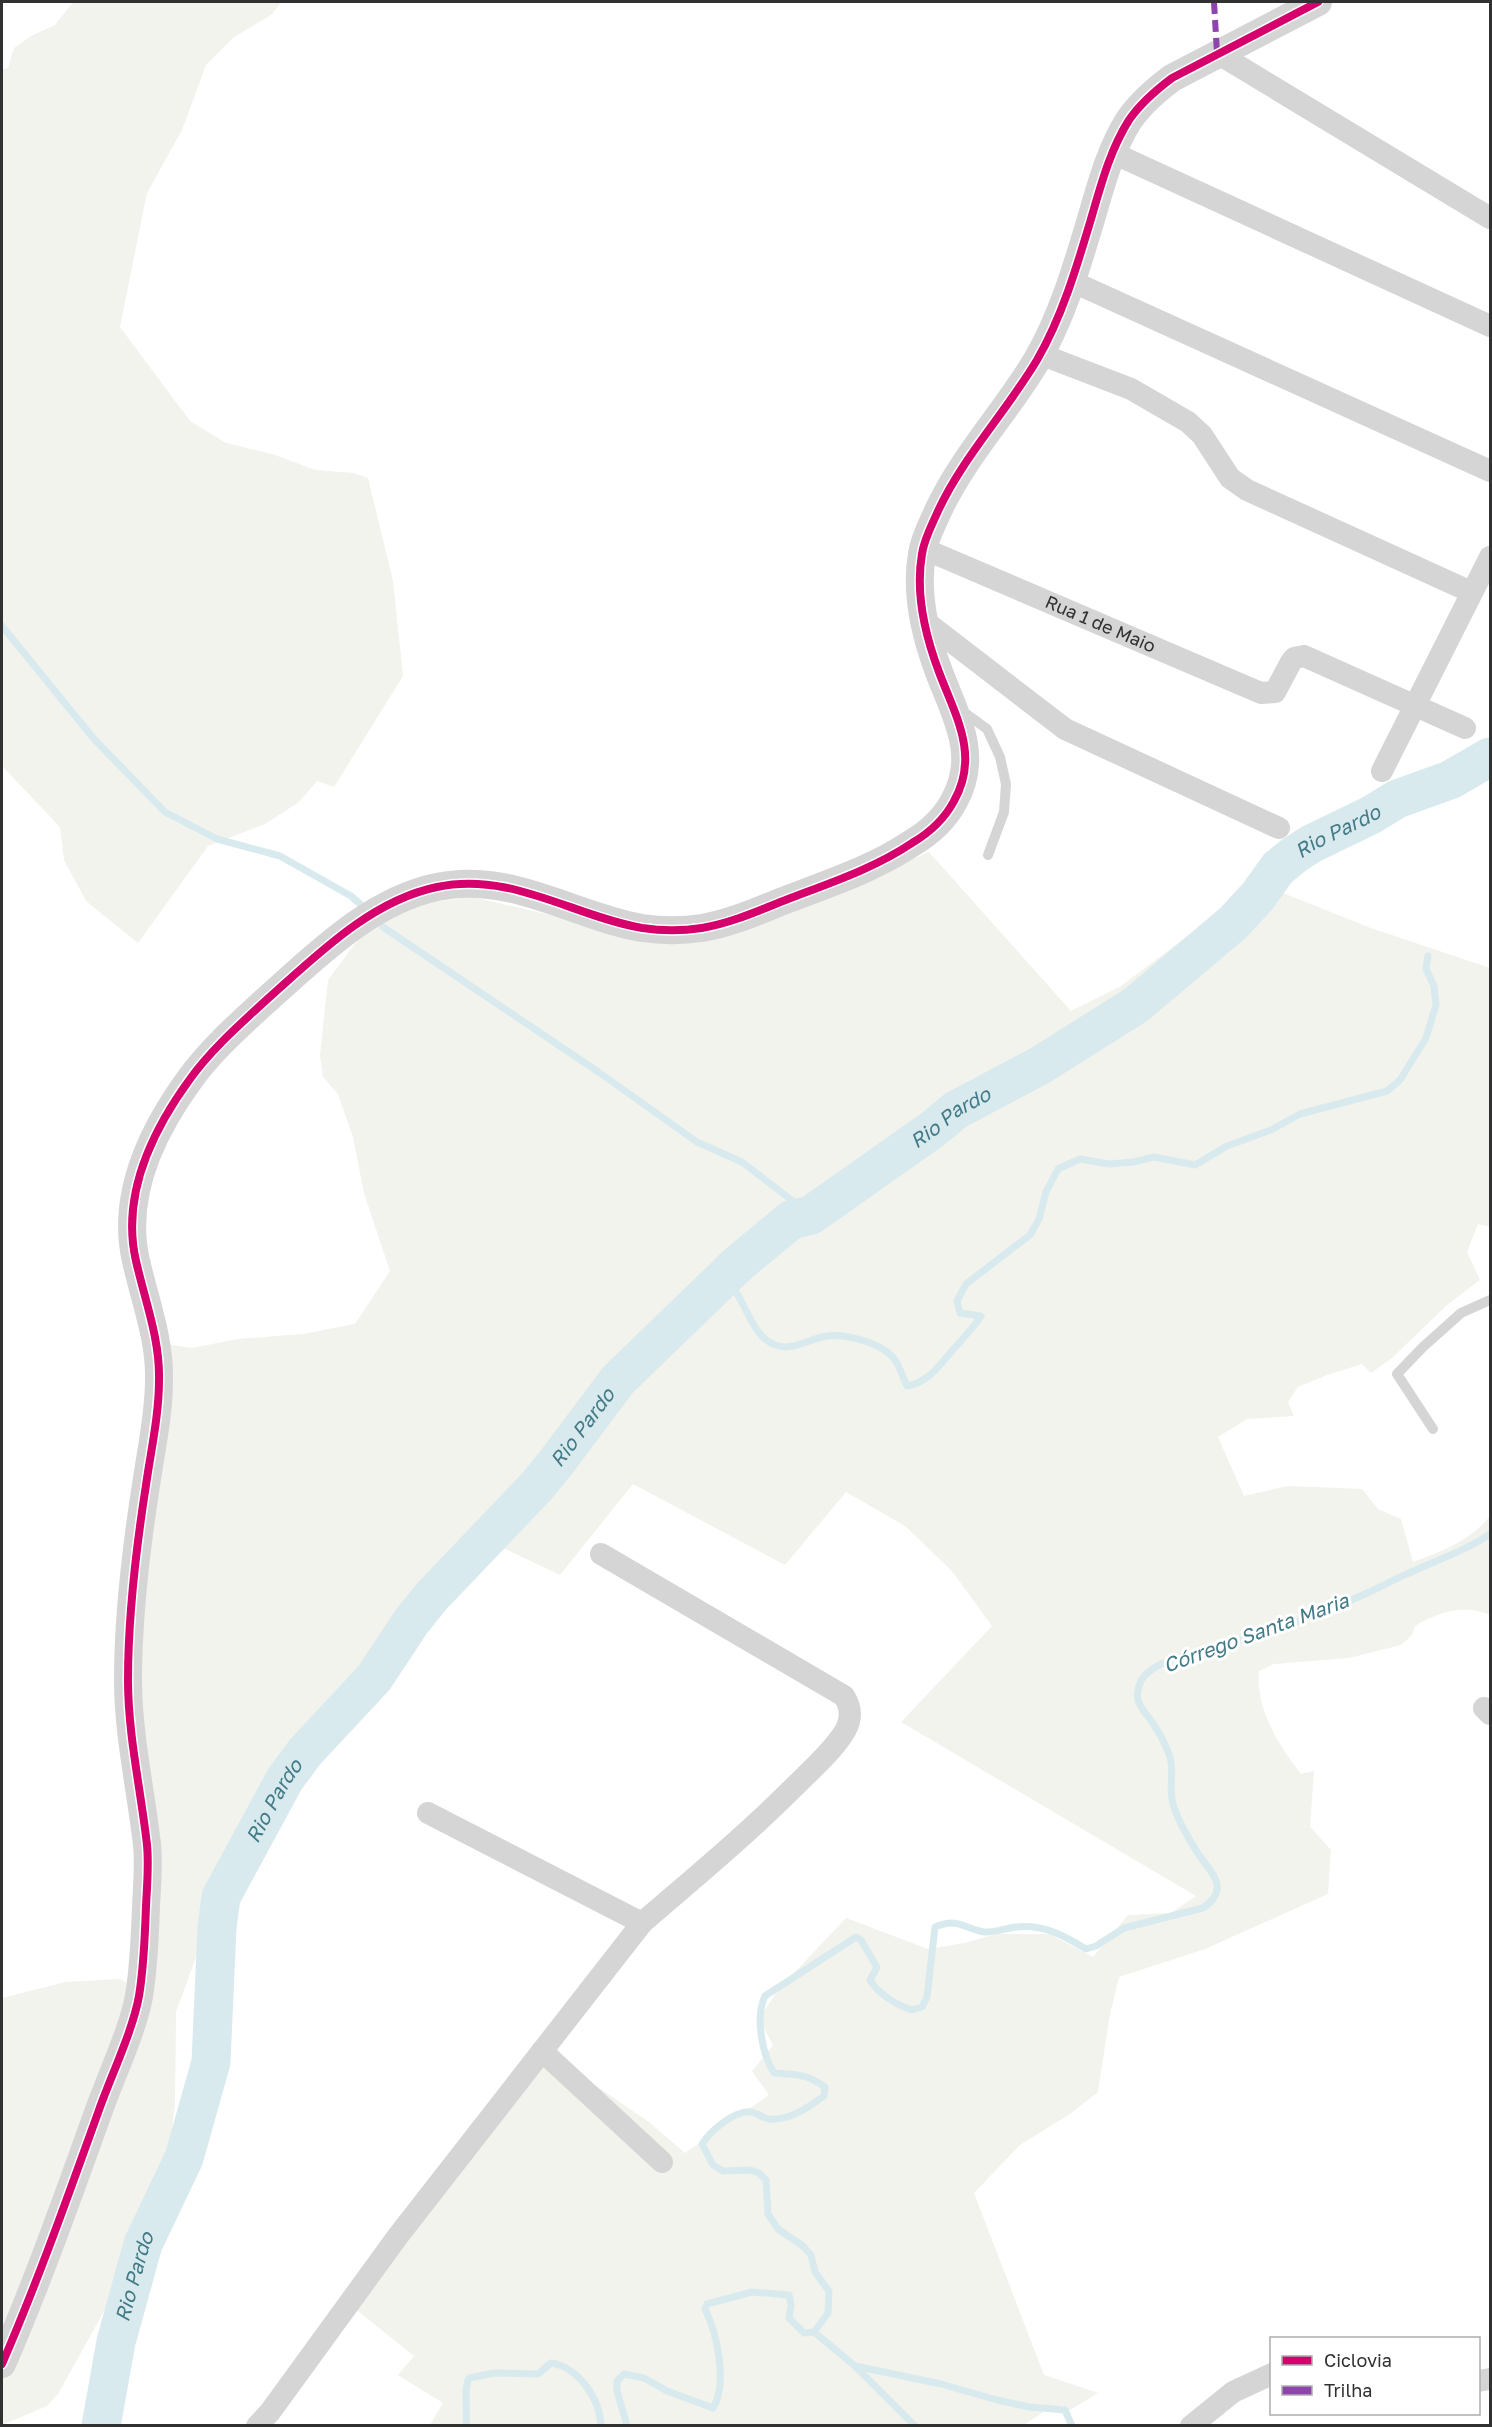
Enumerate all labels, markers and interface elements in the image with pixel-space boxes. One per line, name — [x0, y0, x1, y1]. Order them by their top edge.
street label: Rua 1 de Maio — [1042, 590, 1159, 657]
water label: Rio Pardo — [1290, 799, 1385, 862]
water label: Rio Pardo — [905, 1081, 995, 1152]
water label: Rio Pardo — [544, 1382, 619, 1471]
water label: Córrego Santa Maria — [1160, 1587, 1353, 1678]
water label: Rio Pardo — [240, 1753, 307, 1846]
water label: Rio Pardo — [109, 2227, 159, 2324]
legend — [1270, 2337, 1480, 2415]
text: Ciclovia — [1324, 2349, 1392, 2371]
text: Trilha — [1324, 2379, 1372, 2401]

